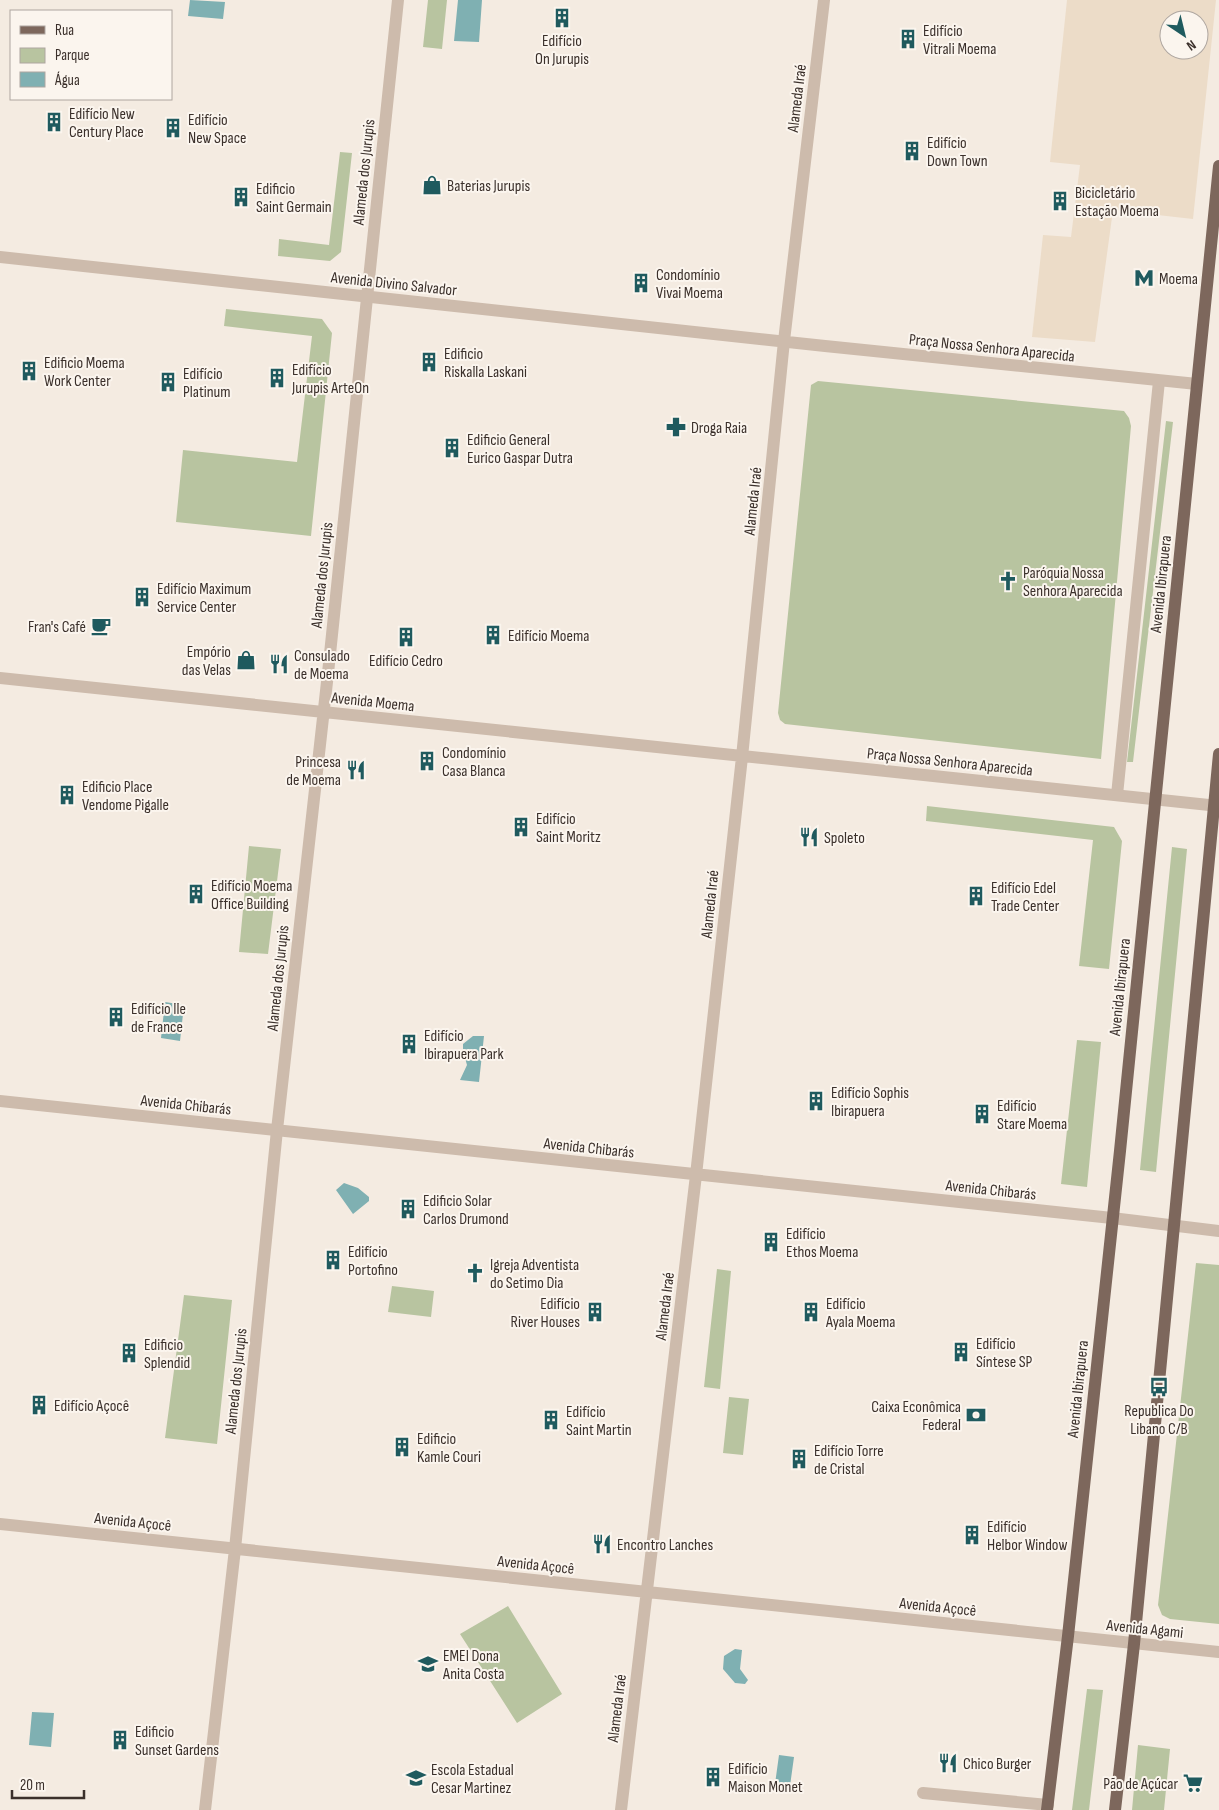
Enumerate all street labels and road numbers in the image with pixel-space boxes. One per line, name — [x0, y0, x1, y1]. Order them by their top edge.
street label: Alameda Iraé — [784, 63, 811, 134]
street label: Alameda dos Jurupis — [349, 118, 380, 227]
street label: Avenida Divino Salvador — [329, 268, 458, 301]
street label: Praça Nossa Senhora Aparecida — [908, 330, 1076, 367]
street label: Alameda Iraé — [740, 466, 767, 537]
street label: Alameda dos Jurupis — [307, 521, 338, 630]
street label: Avenida Ibirapuera — [1147, 534, 1176, 635]
street label: Avenida Moema — [329, 689, 415, 716]
street label: Praça Nossa Senhora Aparecida — [866, 744, 1034, 781]
street label: Alameda Iraé — [697, 869, 724, 940]
street label: Alameda dos Jurupis — [263, 924, 294, 1033]
street label: Avenida Ibirapuera — [1106, 937, 1135, 1038]
street label: Avenida Chibarás — [139, 1091, 232, 1120]
street label: Avenida Chibarás — [542, 1134, 635, 1163]
street label: Avenida Chibarás — [944, 1176, 1037, 1205]
street label: Alameda Iraé — [652, 1271, 679, 1342]
street label: Alameda dos Jurupis — [221, 1327, 252, 1436]
street label: Avenida Ibirapuera — [1064, 1339, 1093, 1440]
street label: Avenida Açocê — [92, 1509, 172, 1536]
street label: Avenida Açocê — [495, 1552, 575, 1579]
street label: Avenida Açocê — [897, 1594, 977, 1621]
street label: Avenida Agami — [1105, 1616, 1184, 1643]
street label: Alameda Iraé — [604, 1673, 631, 1744]

